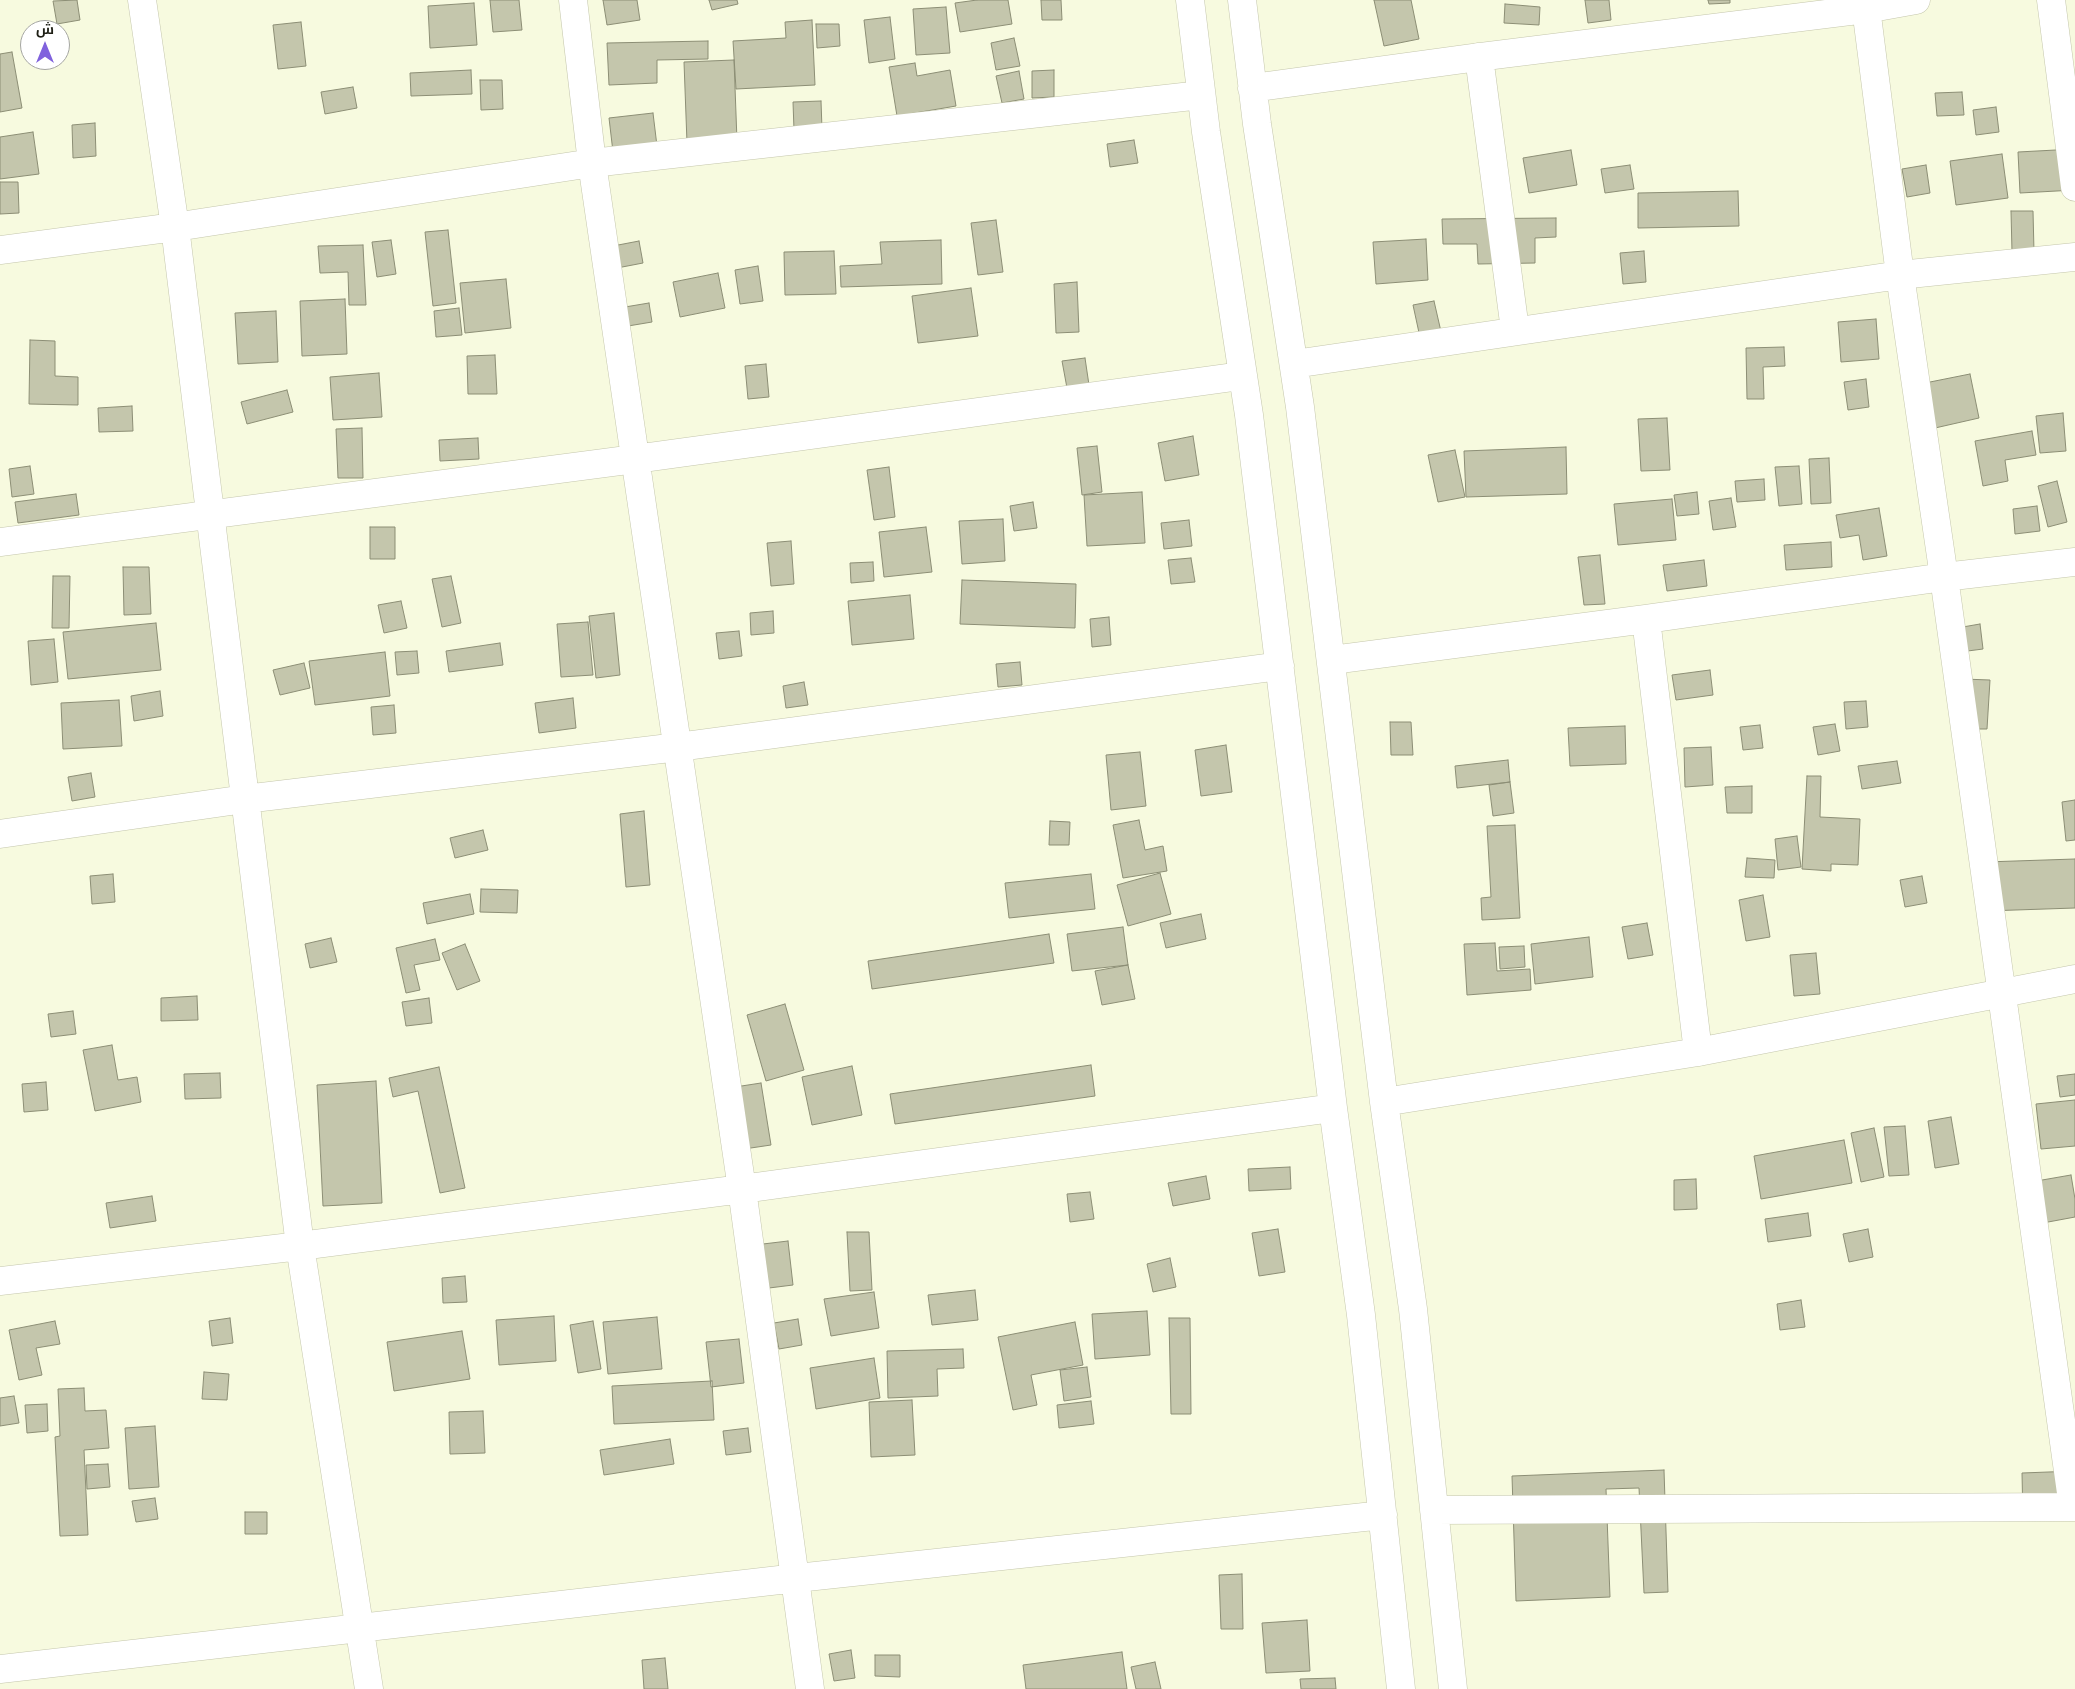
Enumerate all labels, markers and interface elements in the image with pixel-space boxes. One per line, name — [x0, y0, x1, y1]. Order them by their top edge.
north arrow — [20, 20, 70, 70]
text: ش — [36, 22, 54, 39]

